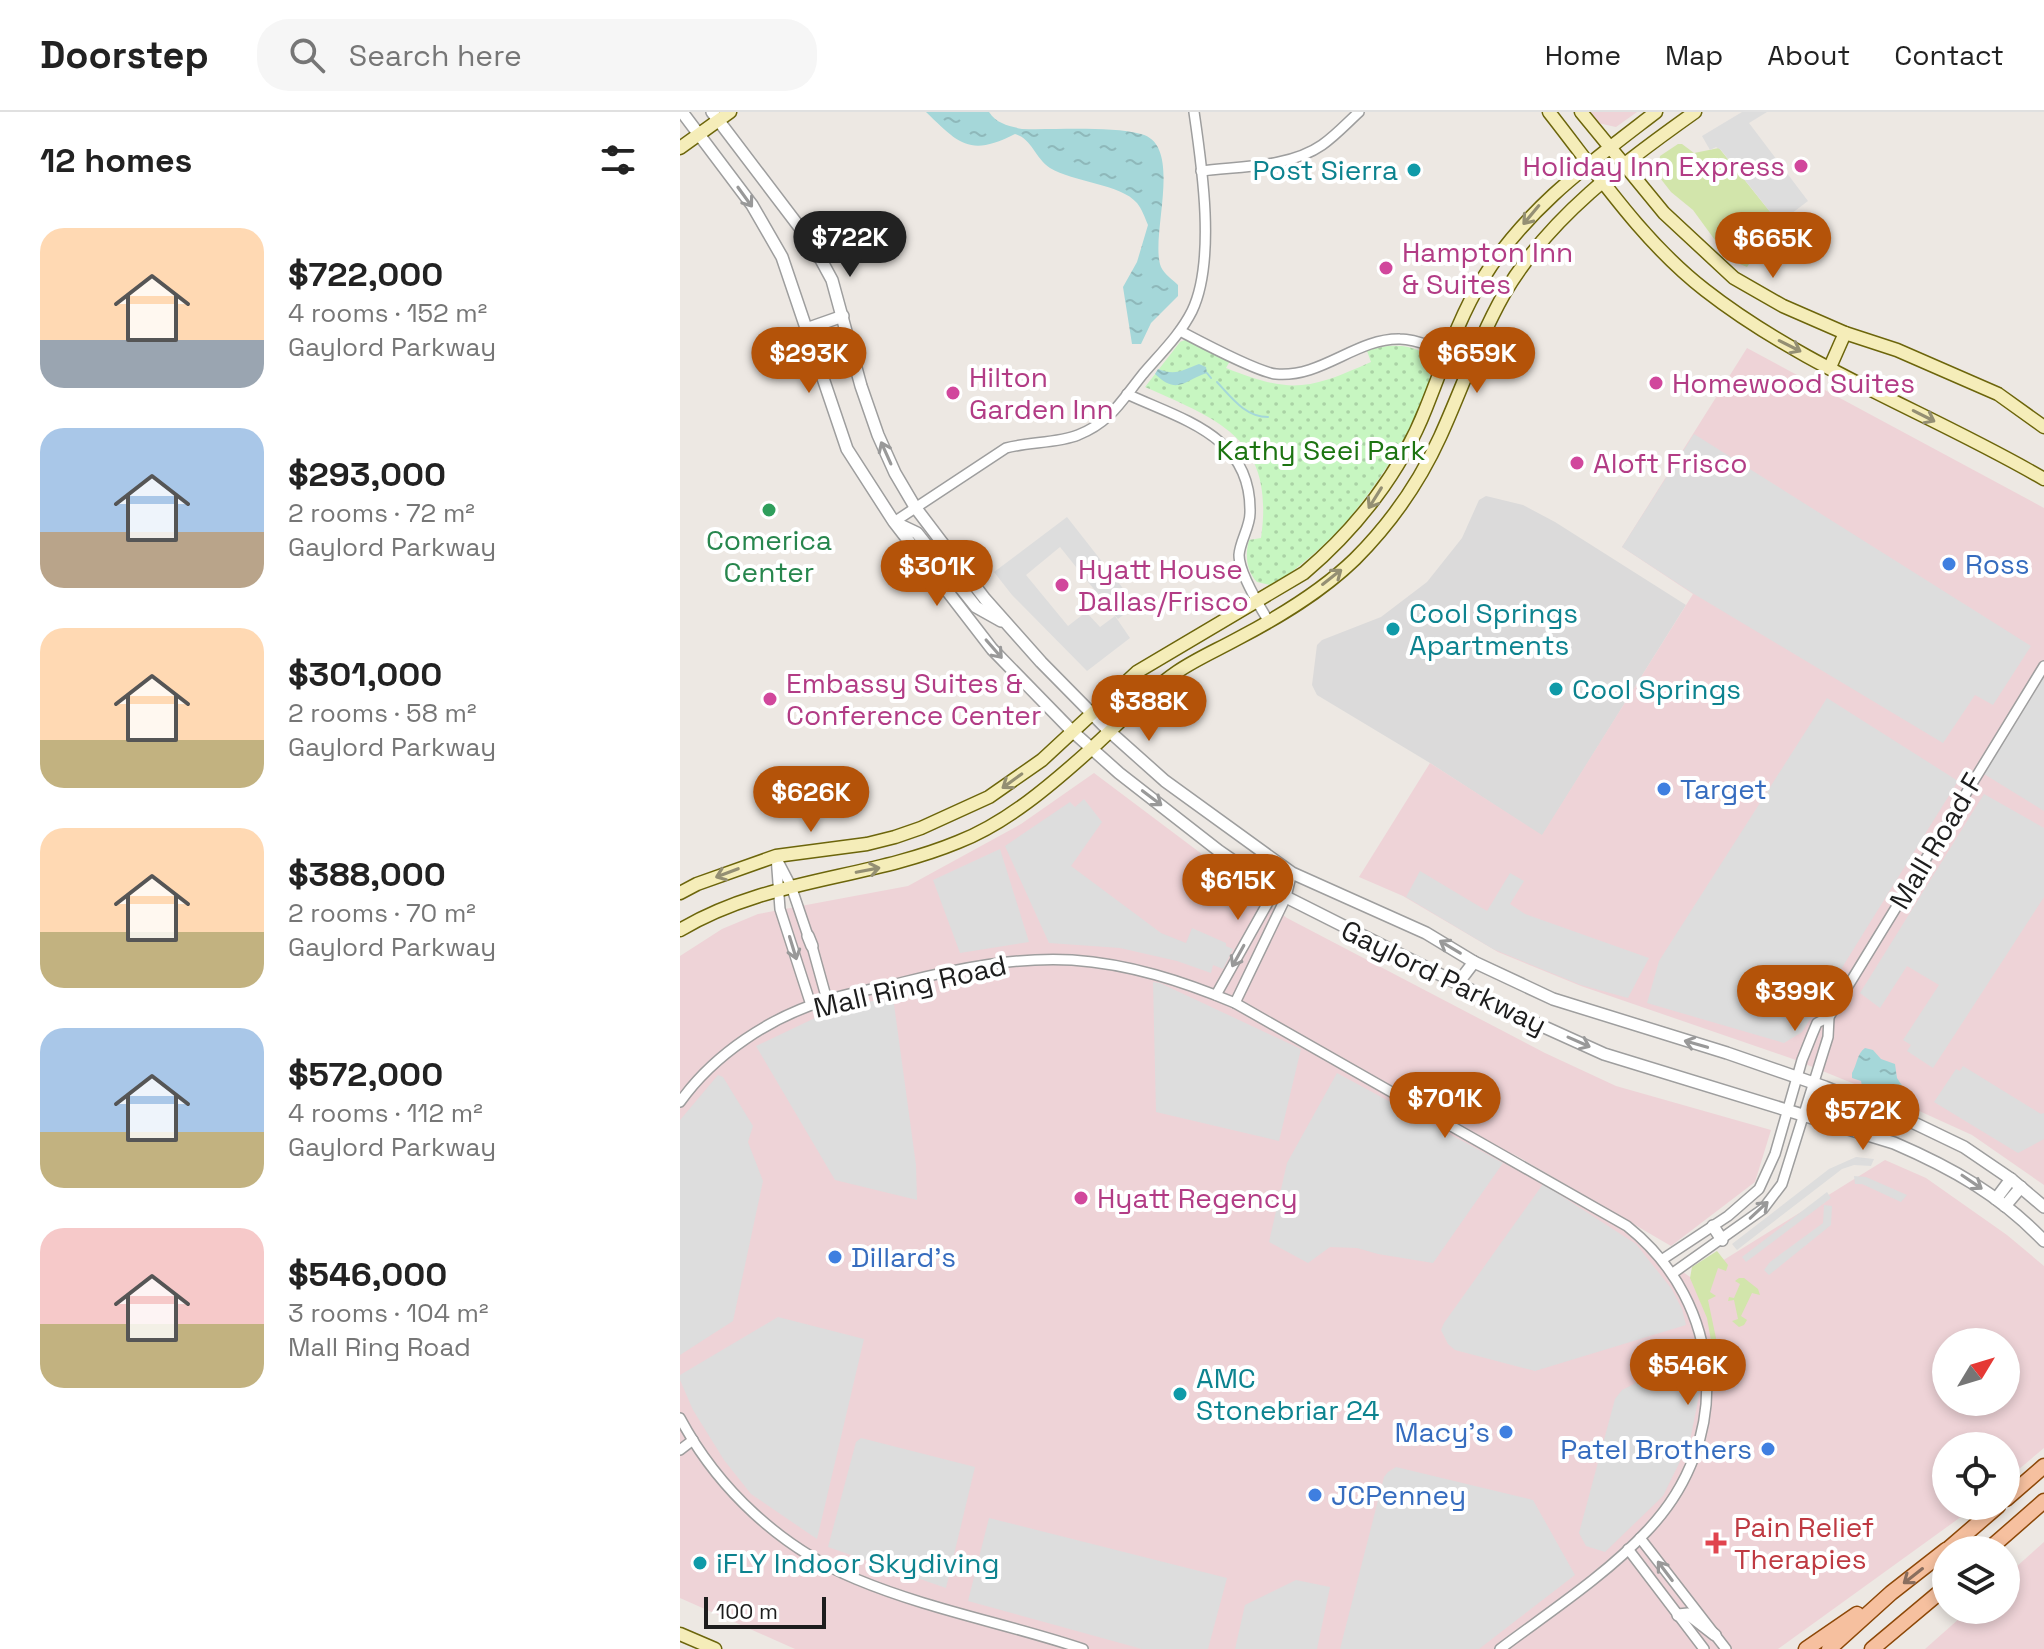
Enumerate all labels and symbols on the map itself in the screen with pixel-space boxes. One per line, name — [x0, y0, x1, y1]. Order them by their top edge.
place label: Holiday Inn Express — [1523, 148, 1785, 184]
place label: Post Sierra — [1252, 152, 1398, 188]
marker: Holiday Inn Express — [1792, 157, 1810, 175]
marker: Post Sierra — [1405, 161, 1423, 179]
one-way arrow — [737, 186, 754, 208]
one-way arrow — [1522, 204, 1540, 225]
pin: $722K — [794, 211, 906, 279]
pin: $665K — [1717, 212, 1829, 280]
place label: Hampton Inn & Suites — [1402, 234, 1573, 302]
marker: Hampton Inn & Suites — [1377, 259, 1395, 277]
pin: $293K — [753, 327, 865, 395]
pin: $659K — [1421, 327, 1533, 395]
one-way arrow — [1778, 339, 1802, 355]
place label: Hilton Garden Inn — [969, 359, 1114, 427]
place label: Homewood Suites — [1672, 365, 1915, 401]
marker: Homewood Suites — [1647, 374, 1665, 392]
marker: Hilton Garden Inn — [944, 384, 962, 402]
one-way arrow — [1912, 408, 1935, 424]
park label: Kathy Seei Park — [1216, 432, 1426, 468]
one-way arrow — [878, 441, 893, 465]
place label: Aloft Frisco — [1593, 445, 1748, 481]
marker: Aloft Frisco — [1568, 454, 1586, 472]
one-way arrow — [1366, 486, 1383, 508]
marker: Comerica Center — [760, 501, 778, 519]
place label: Comerica Center — [706, 522, 832, 590]
pin: $301K — [881, 540, 993, 608]
place label: Ross — [1965, 546, 2029, 582]
place label: Hyatt House Dallas/Frisco — [1078, 551, 1249, 619]
marker: Ross — [1940, 555, 1958, 573]
one-way arrow — [1322, 568, 1342, 586]
marker: Hyatt House Dallas/Frisco — [1053, 576, 1071, 594]
place label: Cool Springs Apartments — [1409, 595, 1578, 663]
marker: Cool Springs Apartments — [1384, 620, 1402, 638]
one-way arrow — [984, 639, 1002, 659]
place label: Embassy Suites & Conference Center — [786, 665, 1041, 733]
place label: Cool Springs — [1572, 671, 1741, 707]
pin: $388K — [1093, 675, 1205, 743]
marker: Cool Springs — [1547, 680, 1565, 698]
marker: Embassy Suites & Conference Center — [761, 690, 779, 708]
pin: $626K — [755, 766, 867, 834]
street label: Mall Road F — [1881, 766, 1991, 916]
place label: Target — [1680, 771, 1767, 807]
one-way arrow — [1002, 773, 1024, 790]
marker: Target — [1655, 780, 1673, 798]
one-way arrow — [1141, 790, 1162, 807]
pin: $615K — [1182, 854, 1294, 922]
one-way arrow — [854, 861, 880, 876]
one-way arrow — [715, 867, 740, 881]
street label: Gaylord Parkway — [1335, 912, 1553, 1042]
one-way arrow — [786, 935, 801, 960]
one-way arrow — [1439, 939, 1462, 955]
one-way arrow — [1230, 944, 1245, 968]
street label: Mall Ring Road — [810, 946, 1010, 1026]
pin: $399K — [1739, 965, 1851, 1033]
one-way arrow — [1566, 1036, 1590, 1051]
one-way arrow — [1684, 1036, 1709, 1050]
pin: $701K — [1389, 1072, 1501, 1140]
pin: $572K — [1807, 1084, 1919, 1152]
one-way arrow — [1960, 1174, 1982, 1190]
place label: Hyatt Regency — [1097, 1180, 1298, 1216]
marker: Hyatt Regency — [1072, 1189, 1090, 1207]
one-way arrow — [1749, 1201, 1769, 1220]
place label: Dillard's — [851, 1239, 956, 1275]
marker: Dillard's — [826, 1248, 844, 1266]
north arrow — [1932, 1328, 2020, 1416]
pin: $546K — [1632, 1339, 1744, 1407]
place label: AMC Stonebriar 24 — [1196, 1360, 1379, 1428]
marker: AMC Stonebriar 24 — [1171, 1385, 1189, 1403]
place label: Macy's — [1394, 1414, 1490, 1450]
marker: Macy's — [1497, 1423, 1515, 1441]
place label: Patel Brothers — [1560, 1431, 1752, 1467]
marker: Patel Brothers — [1759, 1440, 1777, 1458]
place label: JCPenney — [1331, 1477, 1466, 1513]
marker: JCPenney — [1306, 1486, 1324, 1504]
place label: Pain Relief Therapies — [1734, 1509, 1874, 1577]
marker: Pain Relief Therapies — [1705, 1532, 1727, 1554]
place label: iFLY Indoor Skydiving — [716, 1545, 999, 1581]
marker: iFLY Indoor Skydiving — [691, 1554, 709, 1572]
one-way arrow — [1657, 1561, 1674, 1582]
one-way arrow — [1903, 1568, 1924, 1585]
scale bar — [704, 1593, 826, 1629]

